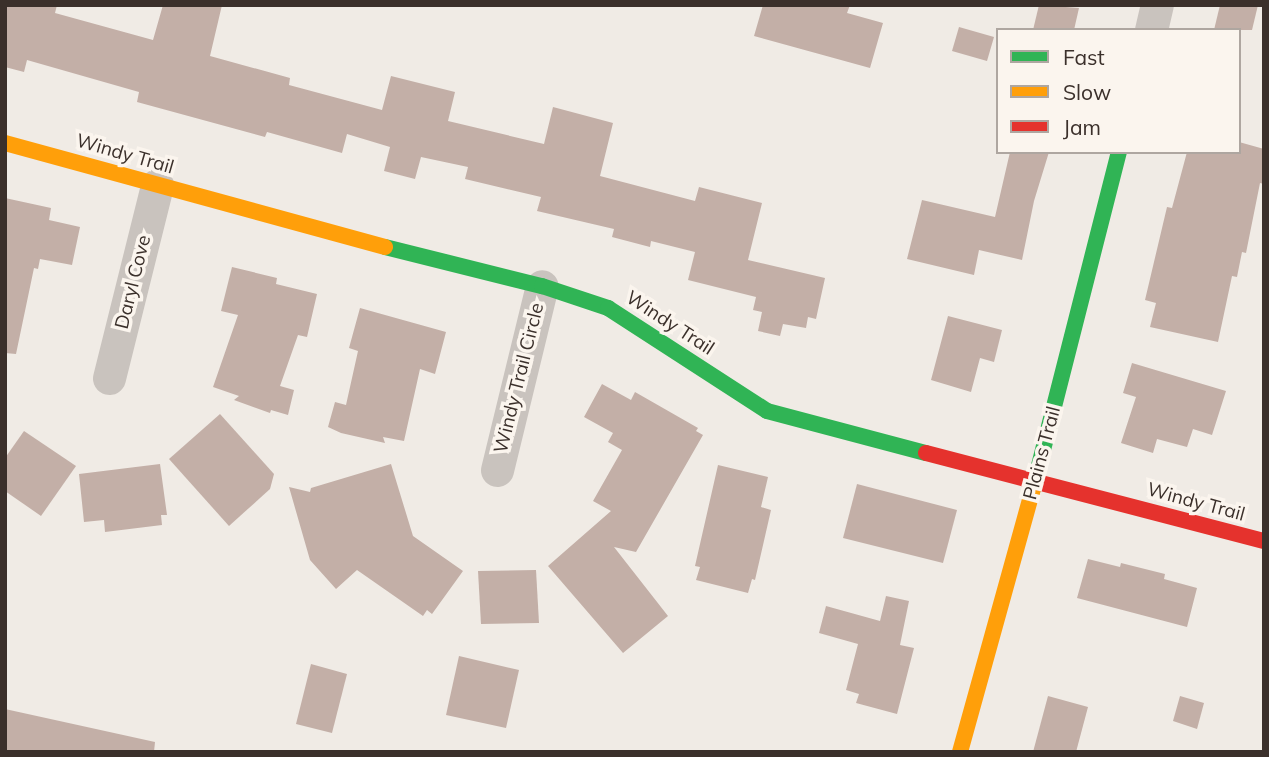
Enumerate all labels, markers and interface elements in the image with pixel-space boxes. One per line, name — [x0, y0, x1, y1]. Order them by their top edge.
legend — [996, 28, 1241, 154]
text: Fast — [1063, 44, 1105, 70]
text: Slow — [1063, 79, 1111, 105]
text: Jam — [1063, 114, 1101, 140]
street label: Windy Trail — [74, 129, 176, 179]
street label: Daryl Cove — [110, 233, 156, 331]
street label: Windy Trail — [622, 286, 718, 360]
street label: Windy Trail Circle — [489, 301, 549, 455]
street label: Plains Trail — [1019, 404, 1065, 502]
street label: Windy Trail — [1145, 478, 1247, 526]

